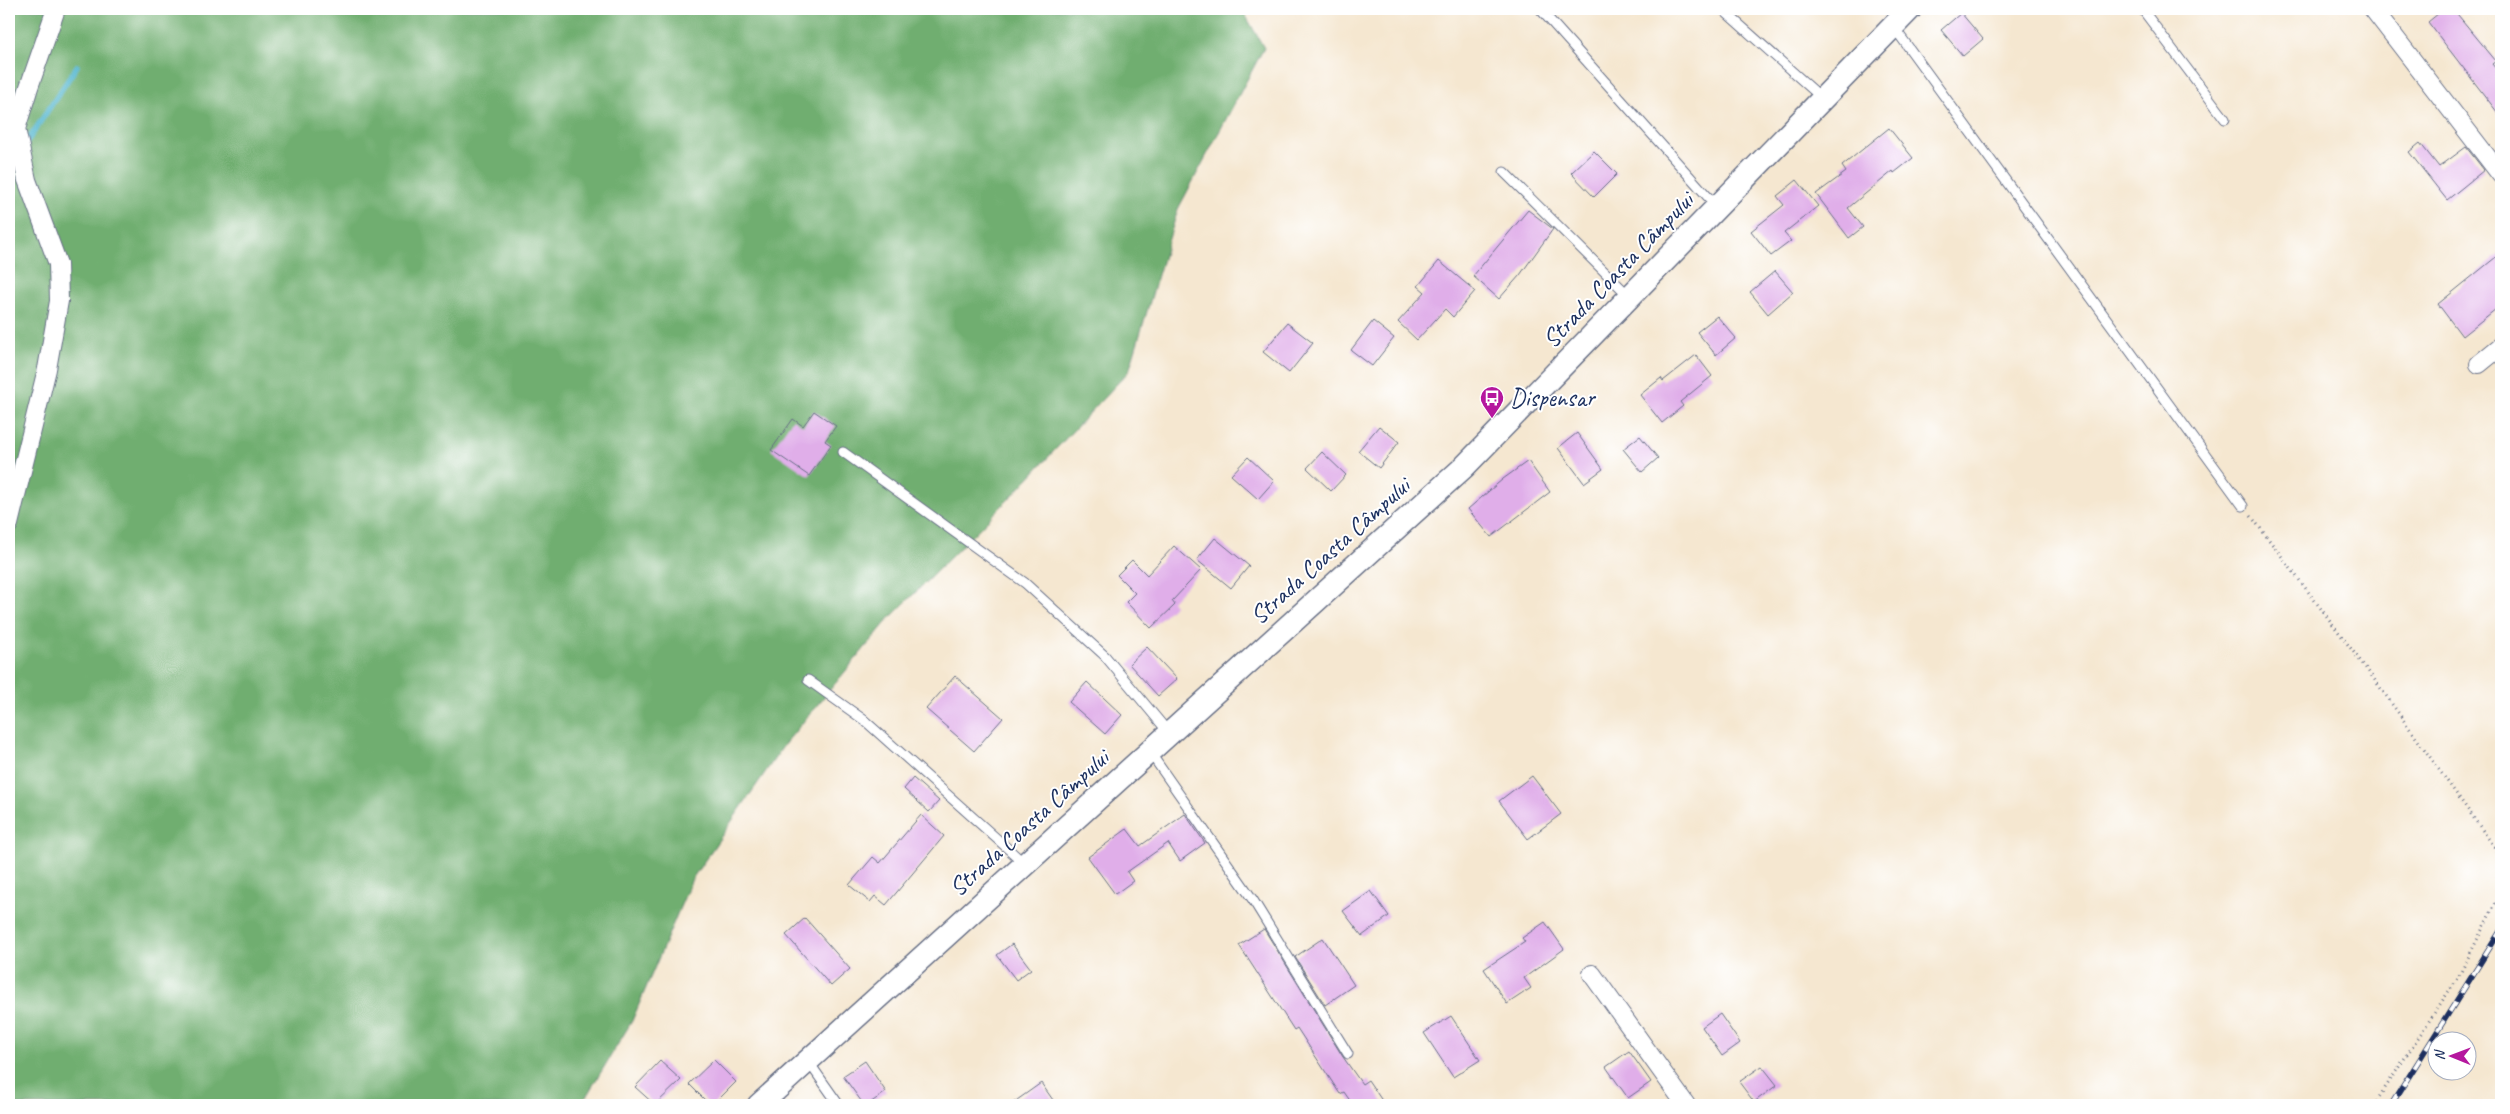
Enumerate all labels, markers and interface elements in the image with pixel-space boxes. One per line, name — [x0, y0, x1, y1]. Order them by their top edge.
street label: Strada Coasta Câmpului — [1535, 183, 1703, 355]
place label: Dispensar — [1510, 382, 1597, 414]
bus stop icon: Dispensar — [1479, 385, 1505, 419]
street label: Strada Coasta Câmpului — [1243, 468, 1419, 631]
street label: Strada Coasta Câmpului — [942, 740, 1118, 903]
north arrow — [2428, 1032, 2478, 1082]
text: N — [2431, 1049, 2448, 1060]

